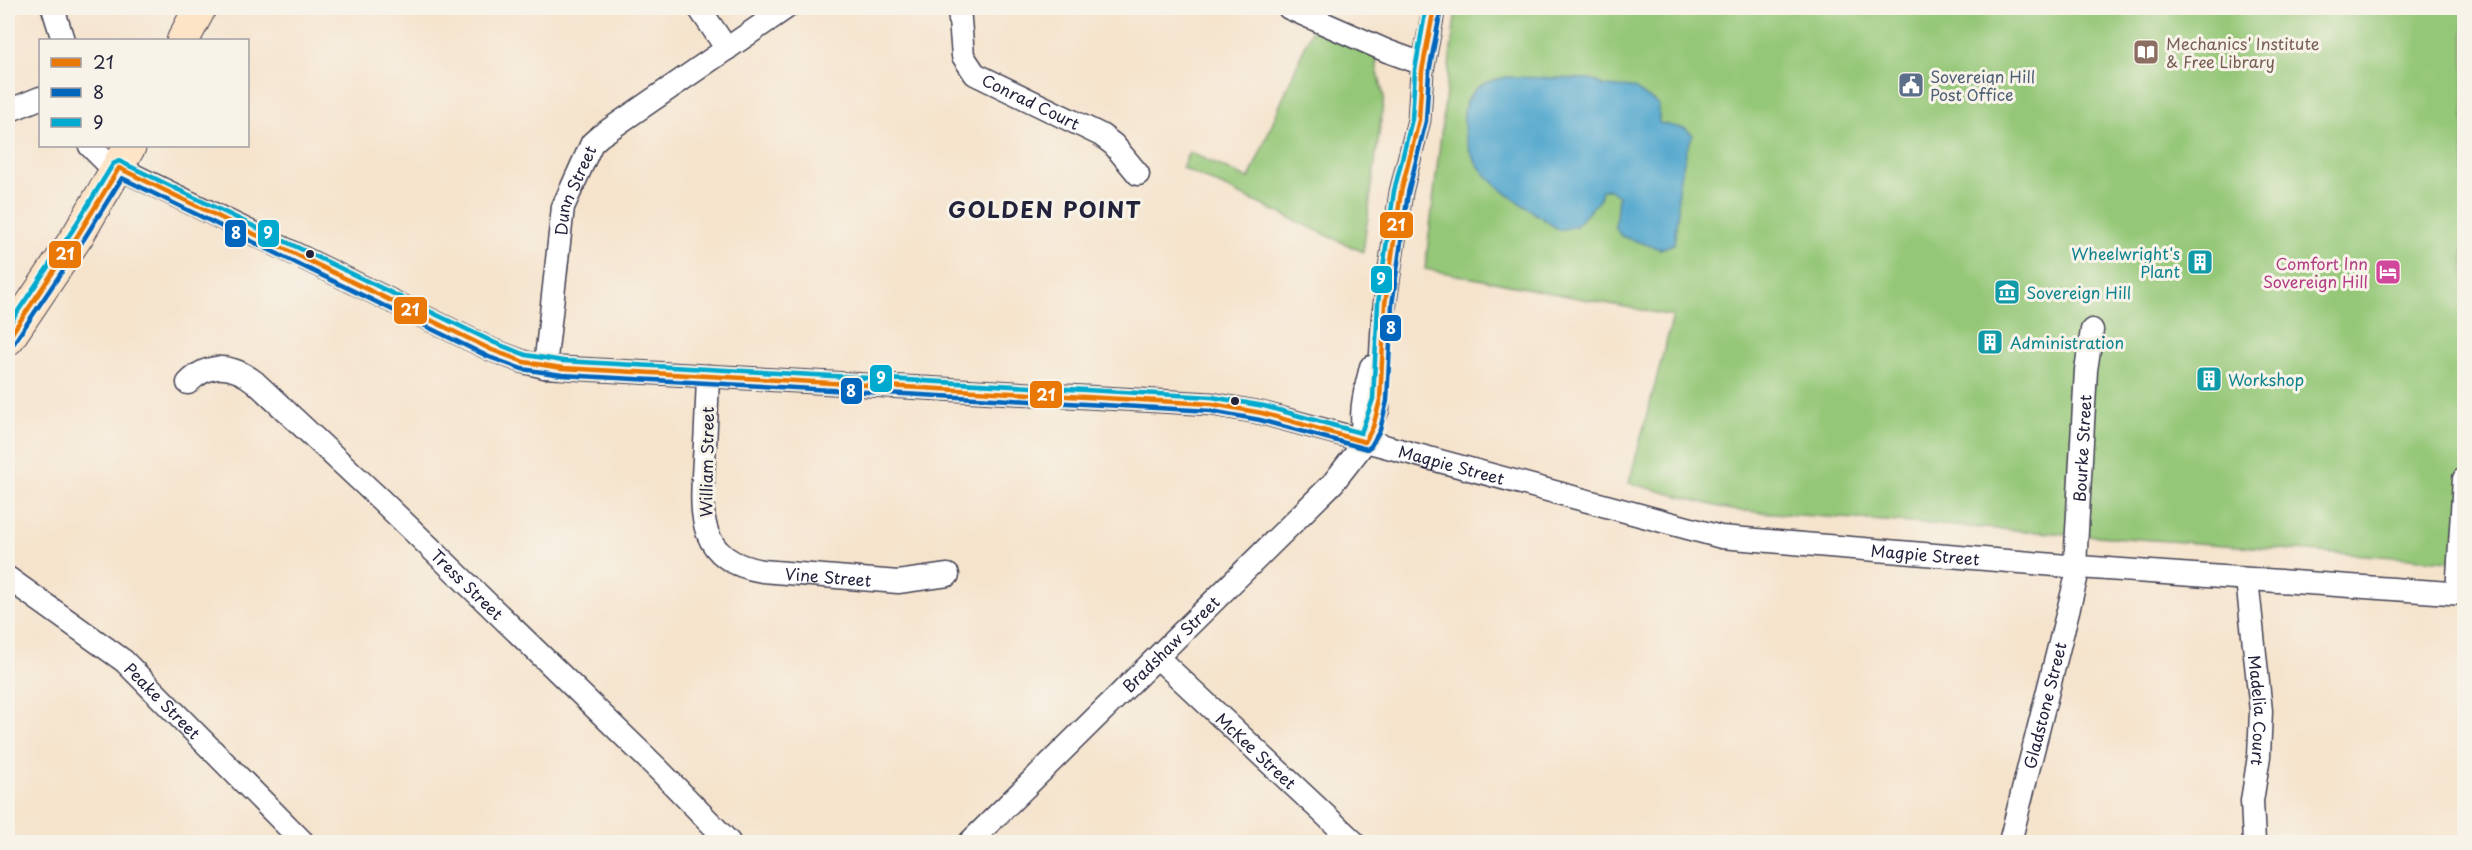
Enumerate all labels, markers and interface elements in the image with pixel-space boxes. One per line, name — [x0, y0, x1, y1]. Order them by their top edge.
place label: Mechanics' Institute & Free Library — [2166, 31, 2320, 73]
library icon: Mechanics' Institute & Free Library — [2131, 37, 2161, 67]
legend — [39, 39, 249, 147]
text: 21 — [93, 48, 114, 75]
place label: Sovereign Hill Post Office — [1930, 64, 2035, 106]
street label: Conrad Court — [978, 67, 1084, 135]
public building icon: Sovereign Hill Post Office — [1896, 70, 1926, 100]
text: 8 — [93, 78, 104, 105]
text: 9 — [93, 108, 104, 135]
street label: Dunn Street — [548, 141, 602, 237]
district label: GOLDEN POINT — [948, 192, 1142, 225]
line badge: 21 — [1379, 211, 1414, 239]
text: 21 — [1387, 212, 1406, 236]
line badge: 8 — [224, 219, 247, 248]
line badge: 9 — [257, 219, 280, 248]
text: 8 — [231, 220, 241, 244]
text: 9 — [263, 220, 273, 244]
line badge: 21 — [48, 240, 82, 269]
text: 21 — [56, 241, 75, 265]
place label: Wheelwright's Plant — [2071, 241, 2180, 283]
building icon: Wheelwright's Plant — [2185, 247, 2215, 277]
unlabelled marker — [304, 248, 316, 260]
place label: Comfort Inn Sovereign Hill — [2263, 251, 2368, 293]
hotel icon: Comfort Inn Sovereign Hill — [2373, 257, 2403, 287]
line badge: 9 — [1370, 265, 1393, 294]
text: 9 — [1376, 266, 1386, 290]
museum icon: Sovereign Hill — [1992, 277, 2022, 307]
place label: Sovereign Hill — [2026, 280, 2131, 304]
line badge: 21 — [393, 296, 428, 325]
text: 21 — [401, 297, 420, 321]
line badge: 8 — [1379, 314, 1402, 342]
text: 8 — [1386, 315, 1396, 339]
building icon: Administration — [1975, 327, 2005, 357]
place label: Administration — [2010, 330, 2124, 354]
line badge: 9 — [869, 364, 893, 393]
building icon: Workshop — [2194, 364, 2224, 394]
text: 9 — [876, 365, 886, 389]
place label: Workshop — [2228, 367, 2304, 391]
line badge: 8 — [840, 377, 863, 405]
text: 8 — [846, 378, 856, 402]
line badge: 21 — [1029, 380, 1063, 409]
text: 21 — [1037, 382, 1056, 406]
street label: Bourke Street — [2067, 393, 2097, 503]
unlabelled marker — [1229, 395, 1241, 407]
street label: William Street — [693, 406, 719, 518]
street label: Magpie Street — [1396, 438, 1508, 490]
street label: Magpie Street — [1870, 538, 1981, 571]
street label: Tress Street — [426, 543, 510, 625]
street label: Vine Street — [784, 561, 873, 592]
street label: Bradshaw Street — [1116, 590, 1225, 697]
street label: Gladstone Street — [2017, 639, 2072, 771]
street label: Madelia Court — [2243, 654, 2274, 768]
street label: Peake Street — [119, 657, 207, 744]
street label: McKee Street — [1211, 707, 1302, 795]

